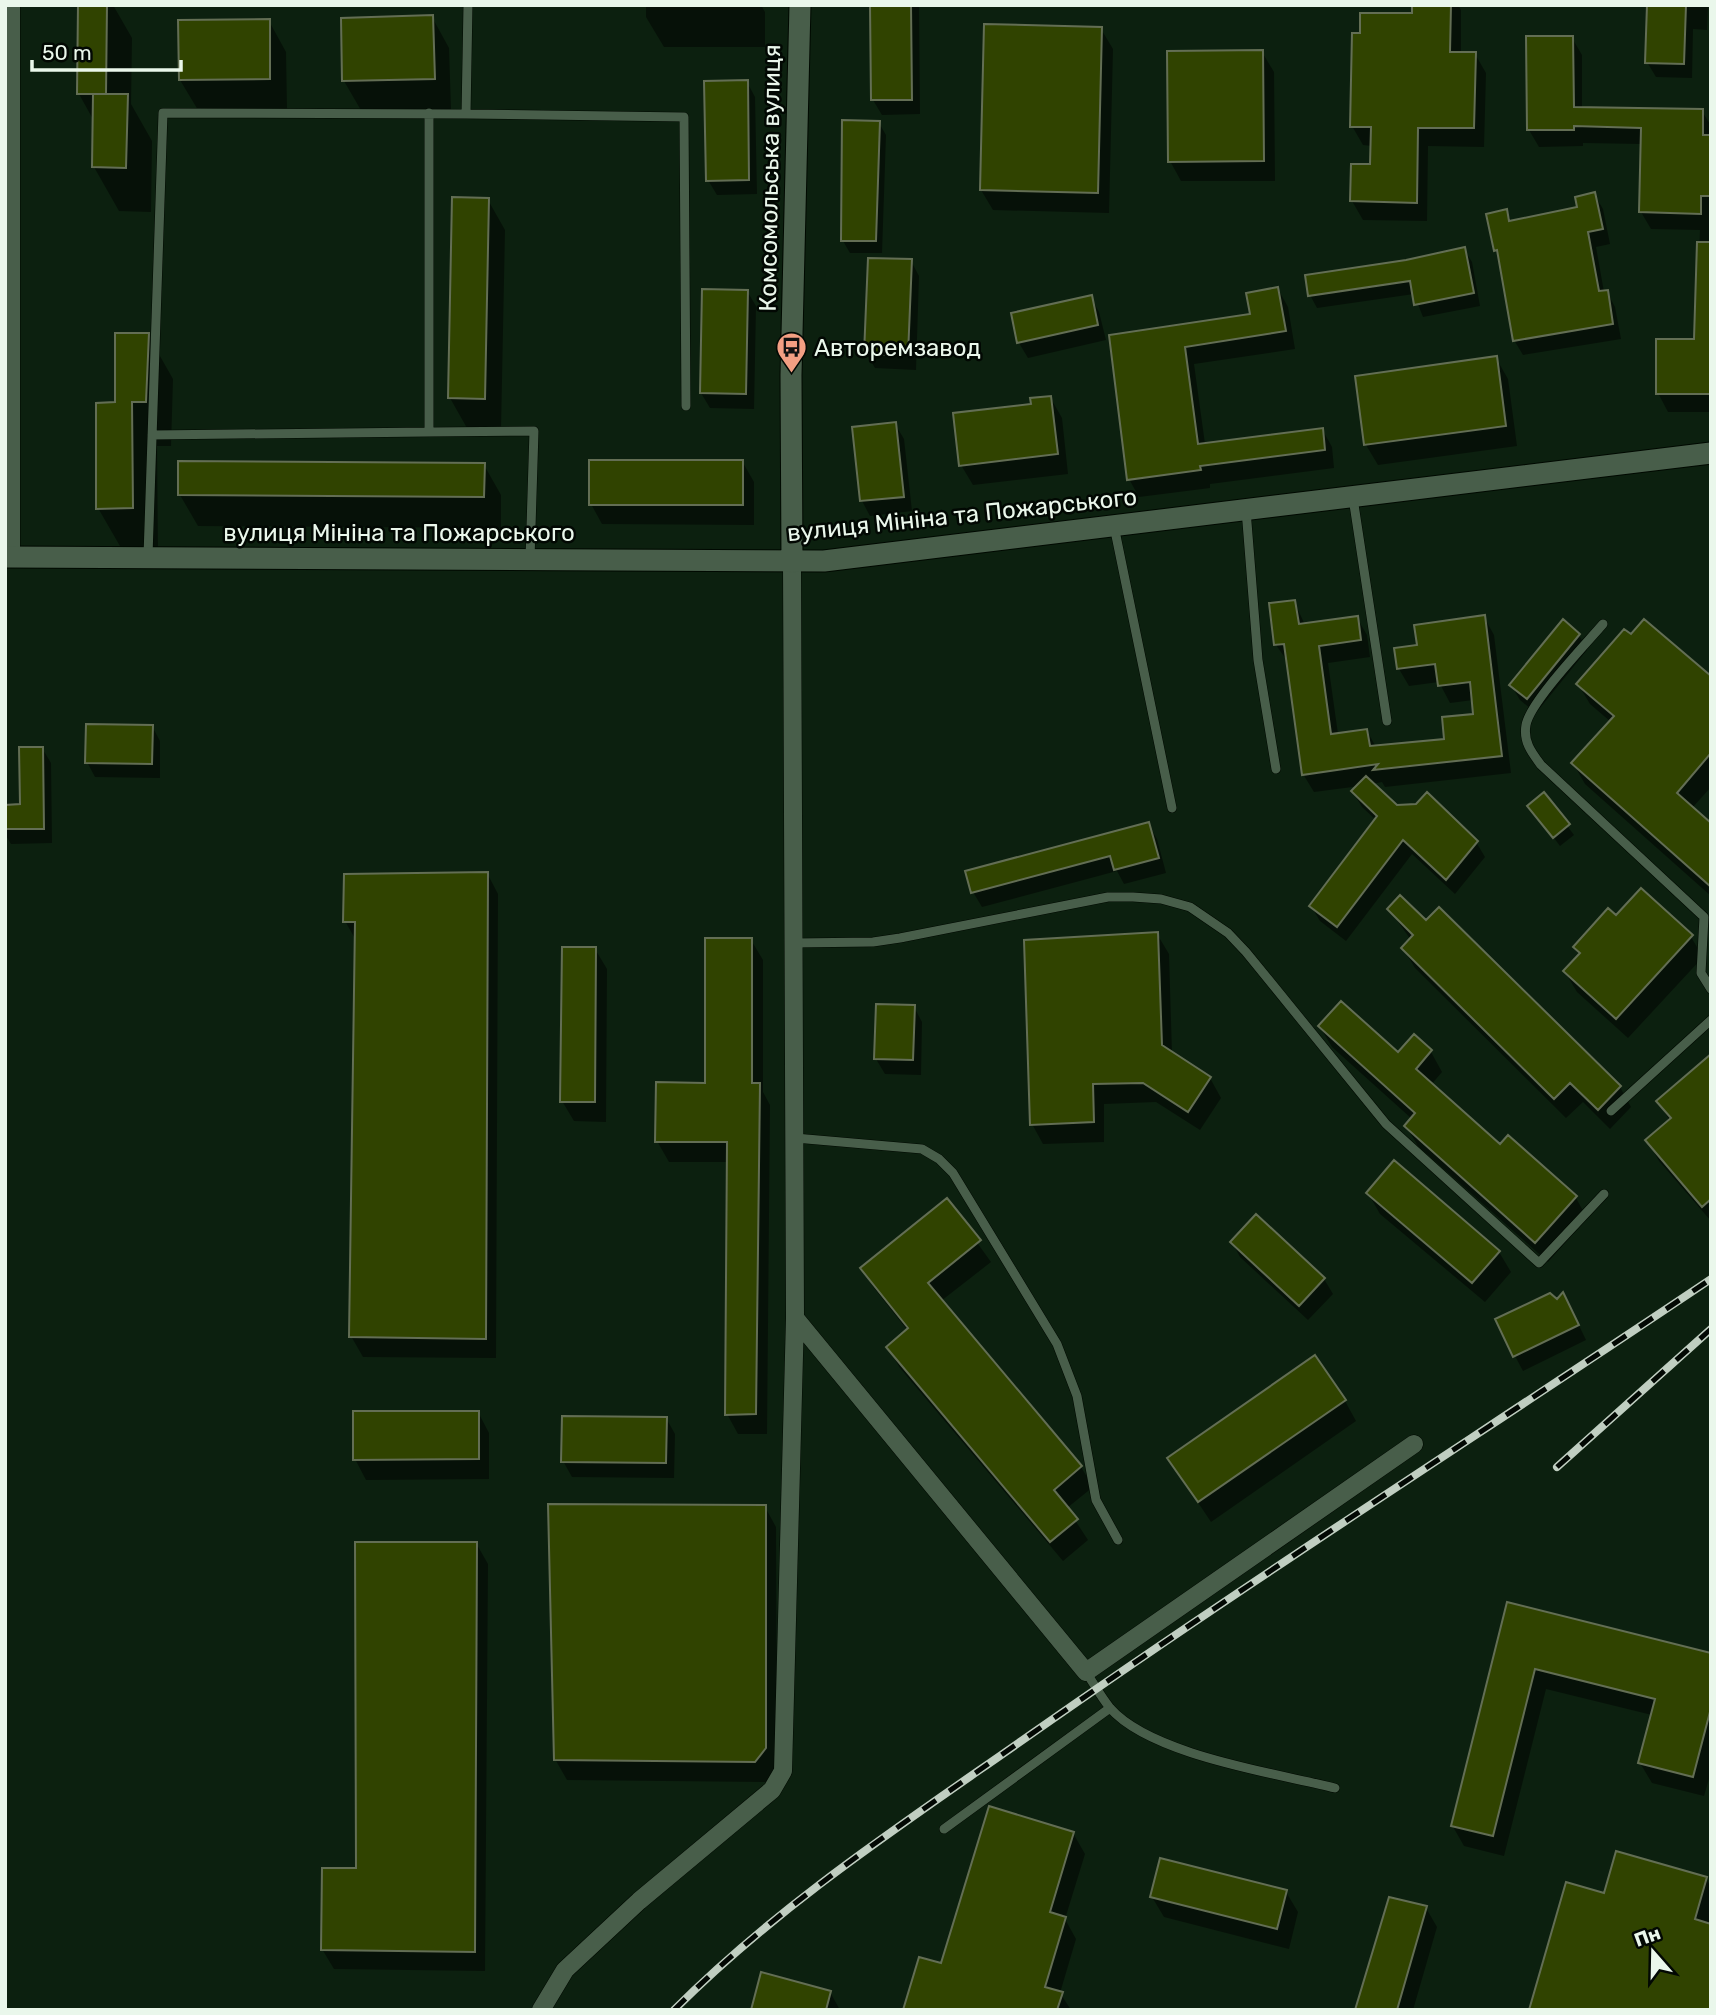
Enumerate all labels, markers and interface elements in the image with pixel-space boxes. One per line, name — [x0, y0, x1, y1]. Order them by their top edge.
scale bar — [32, 28, 180, 72]
text: 50 m — [42, 40, 92, 65]
street label: Комсомольська вулиця — [754, 44, 786, 312]
bus stop icon: Авторемзавод — [774, 331, 808, 375]
place label: Авторемзавод — [814, 334, 981, 362]
street label: вулиця Мініна та Пожарського — [786, 483, 1138, 547]
street label: вулиця Мініна та Пожарського — [223, 519, 575, 547]
north arrow — [1618, 1917, 1688, 1987]
text: Пн — [1631, 1921, 1664, 1952]

